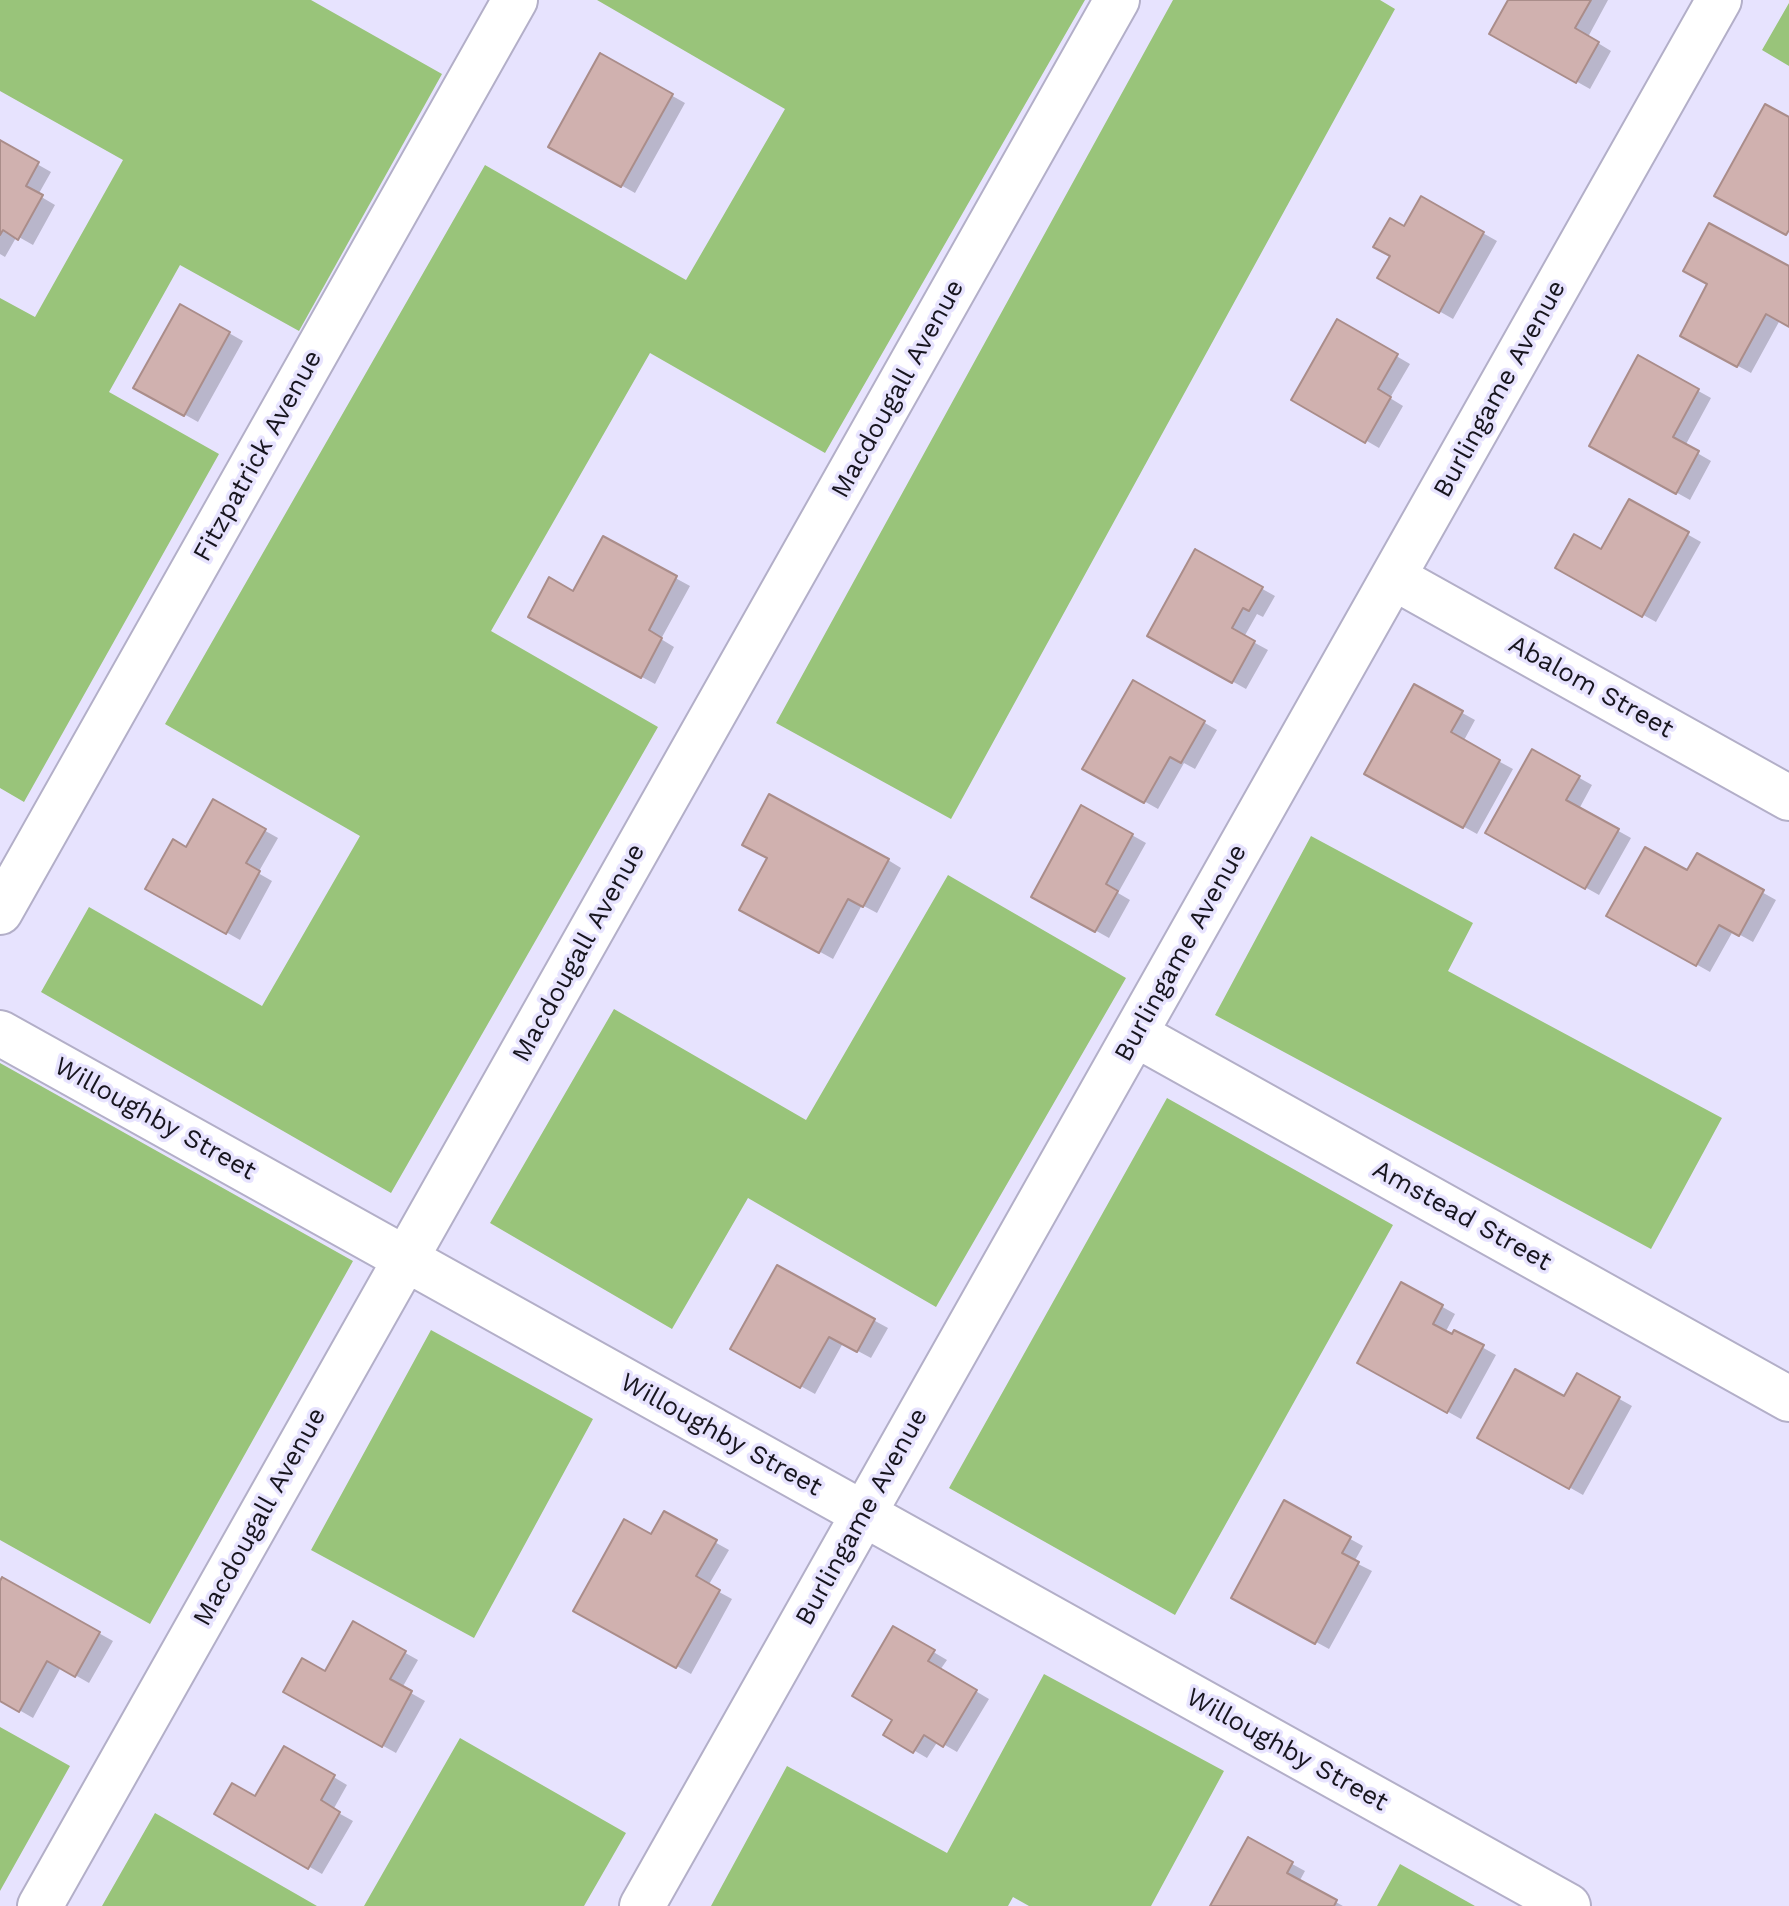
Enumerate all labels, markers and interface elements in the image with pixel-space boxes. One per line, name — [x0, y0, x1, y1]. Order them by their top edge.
street label: Macdougall Avenue — [825, 274, 971, 504]
street label: Burlingame Avenue — [1427, 275, 1573, 503]
street label: Fitzpatrick Avenue — [187, 345, 329, 567]
street label: Abalom Street — [1503, 629, 1679, 745]
street label: Macdougall Avenue — [506, 838, 652, 1068]
street label: Burlingame Avenue — [1108, 839, 1254, 1067]
street label: Willoughby Street — [49, 1051, 261, 1187]
street label: Amstead Street — [1367, 1154, 1557, 1278]
street label: Willoughby Street — [615, 1367, 827, 1503]
street label: Macdougall Avenue — [187, 1402, 333, 1632]
street label: Burlingame Avenue — [789, 1403, 935, 1631]
street label: Willoughby Street — [1181, 1682, 1393, 1818]

